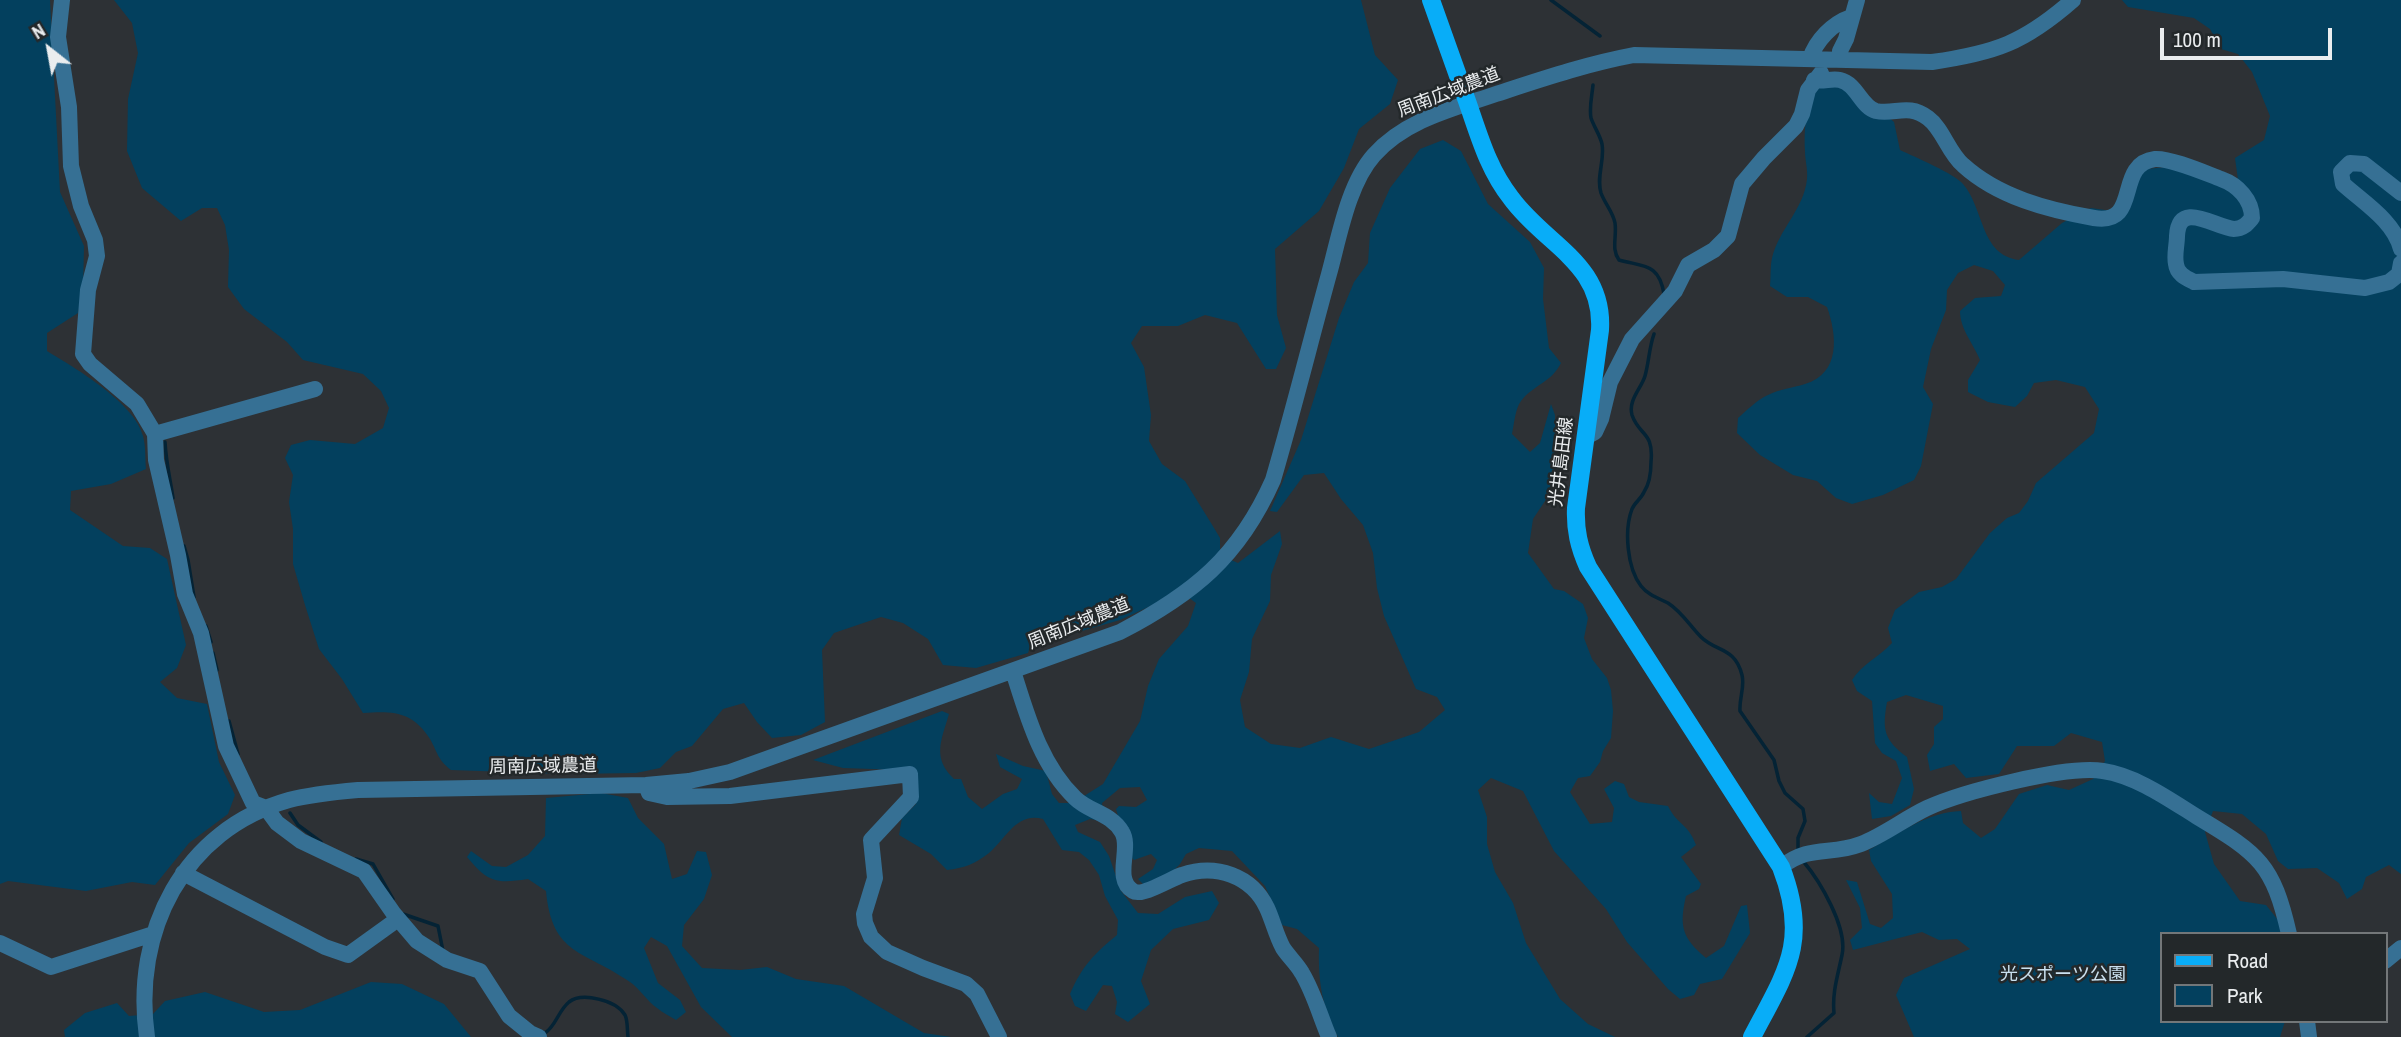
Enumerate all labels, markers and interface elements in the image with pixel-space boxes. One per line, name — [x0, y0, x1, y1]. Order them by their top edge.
north arrow — [14, 14, 84, 84]
scale bar — [2163, 14, 2334, 58]
text: N — [27, 17, 50, 45]
text: 100 m — [2173, 25, 2221, 54]
street label: 周南広域農道 — [1395, 64, 1503, 122]
street label: 光井島田線 — [1546, 416, 1578, 508]
street label: 周南広域農道 — [1025, 594, 1133, 654]
street label: 周南広域農道 — [489, 755, 597, 779]
legend — [2160, 932, 2387, 1023]
text: Road — [2227, 946, 2268, 975]
park label: 光スポーツ公園 — [2000, 964, 2126, 986]
text: Park — [2227, 981, 2262, 1010]

